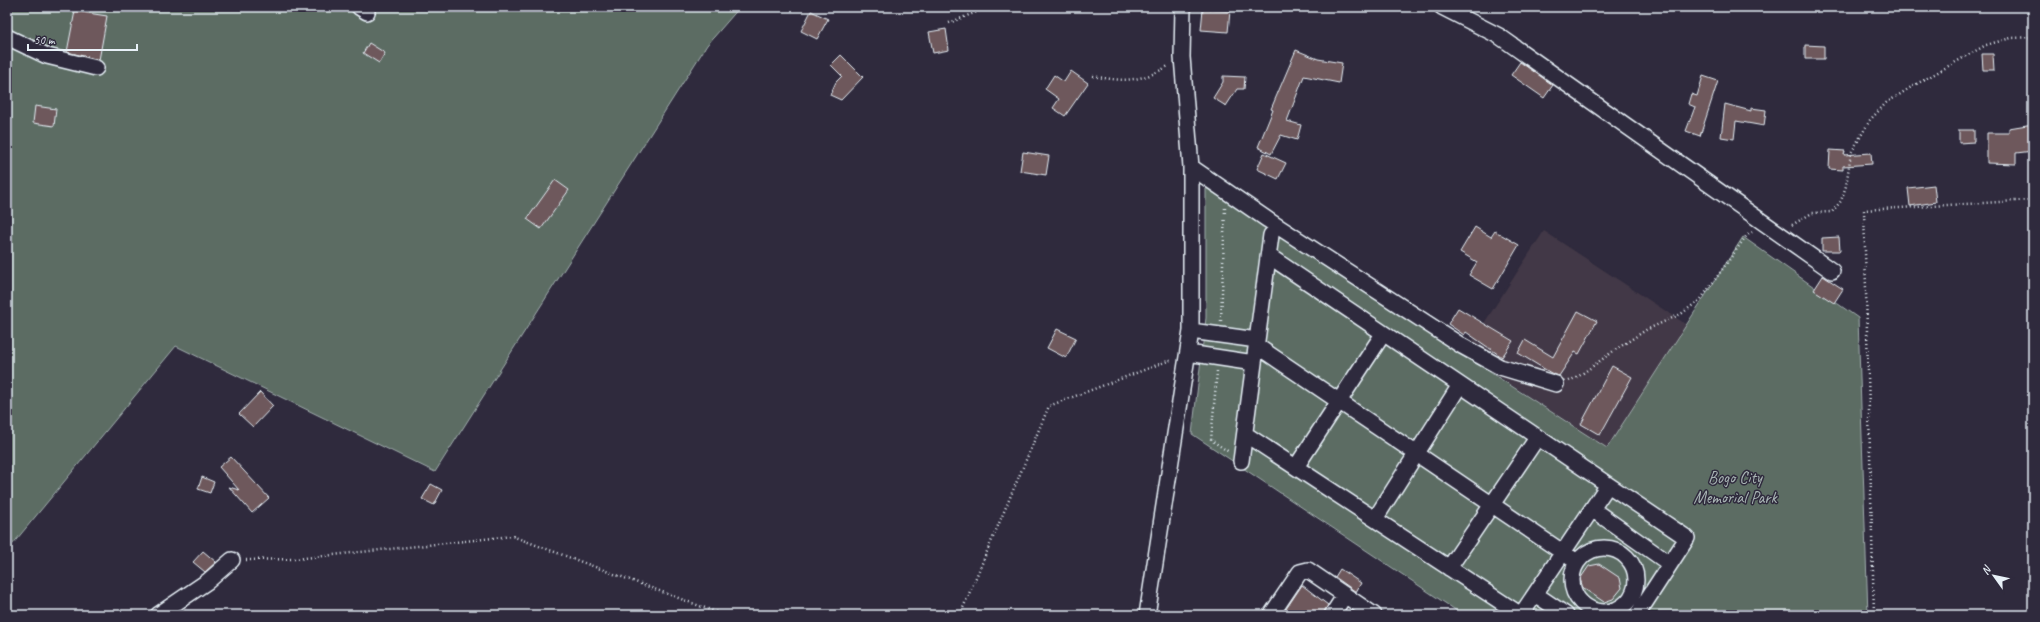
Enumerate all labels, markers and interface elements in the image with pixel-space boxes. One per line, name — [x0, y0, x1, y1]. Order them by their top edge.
scale bar — [28, 26, 137, 52]
text: 50 m — [34, 32, 56, 48]
park label: Bogo City Memorial Park — [1693, 467, 1778, 508]
north arrow — [1974, 556, 2014, 596]
text: N — [1978, 562, 1995, 577]

